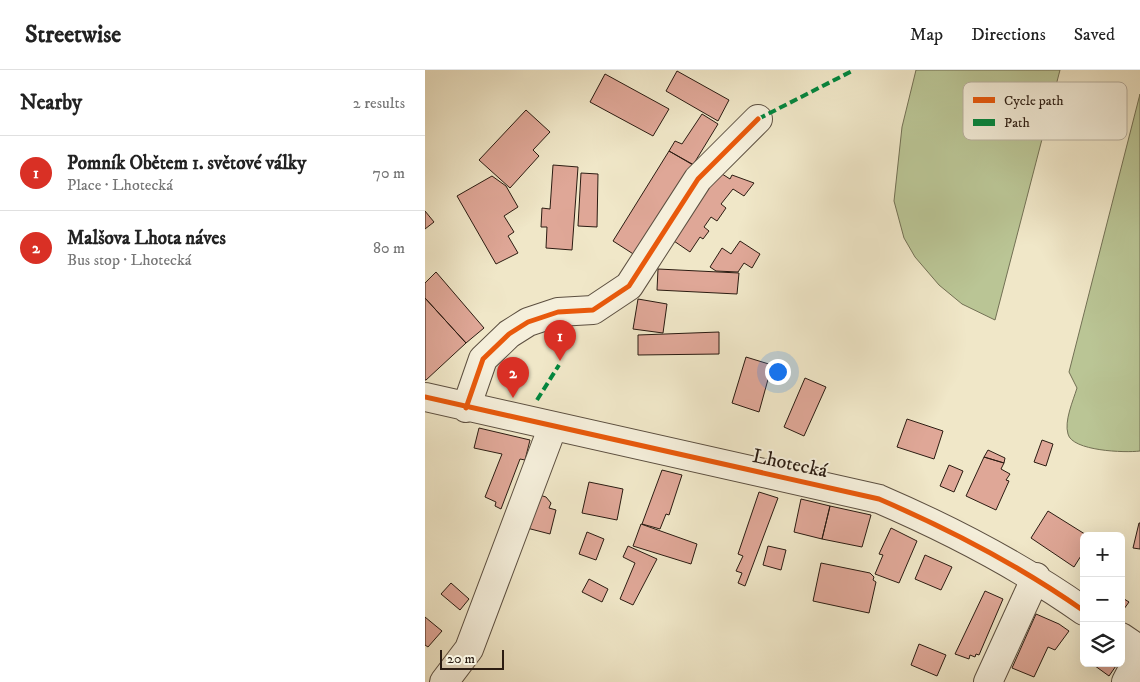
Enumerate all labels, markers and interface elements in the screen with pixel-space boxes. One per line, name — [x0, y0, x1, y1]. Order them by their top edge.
text: Streetwise — [25, 20, 121, 50]
text: Map — [910, 24, 943, 46]
text: Directions — [971, 24, 1046, 46]
text: Saved — [1074, 24, 1115, 46]
legend — [963, 82, 1127, 140]
text: Nearby — [20, 90, 82, 116]
text: Cycle path — [1004, 92, 1064, 110]
text: 2 results — [353, 93, 405, 113]
text: Path — [1004, 114, 1031, 132]
text: Pomník Obětem 1. světové války — [67, 152, 306, 175]
text: 1 — [33, 163, 39, 183]
text: 70 m — [373, 163, 405, 183]
text: Place · Lhotecká — [67, 175, 173, 195]
text: Malšova Lhota náves — [67, 227, 226, 250]
text: 2 — [32, 238, 40, 258]
text: 80 m — [373, 238, 405, 258]
text: Bus stop · Lhotecká — [67, 250, 192, 270]
pin: 1 — [544, 320, 576, 361]
pin: 2 — [497, 357, 529, 398]
your location — [765, 359, 791, 385]
street label: Lhotecká — [750, 444, 830, 484]
map controls — [1080, 532, 1125, 667]
button: + — [1080, 532, 1125, 577]
button: − — [1080, 577, 1125, 622]
button: layers — [1080, 622, 1125, 667]
scale bar — [440, 647, 504, 670]
text: 20 m — [447, 650, 475, 668]

